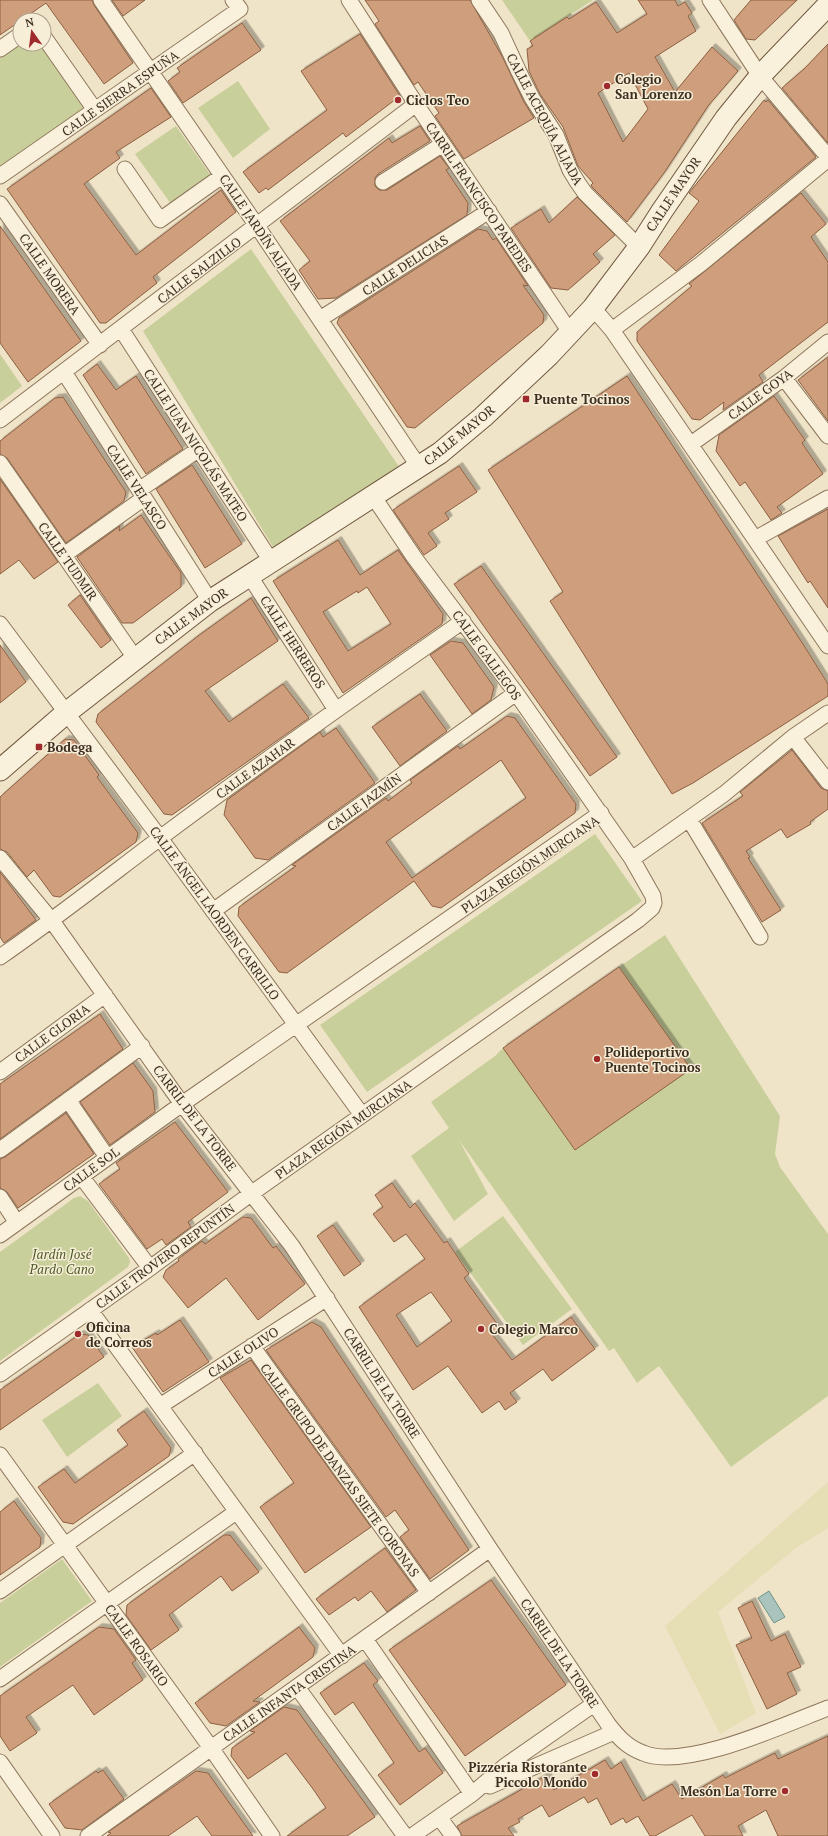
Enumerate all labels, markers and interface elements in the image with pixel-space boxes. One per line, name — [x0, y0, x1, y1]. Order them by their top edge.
north arrow — [12, 12, 52, 52]
text: N — [24, 14, 36, 30]
street label: CALLE SIERRA ESPUÑA — [58, 46, 182, 140]
street label: CALLE ACEQUÍA ALJADA — [503, 50, 588, 188]
place label: Colegio San Lorenzo — [615, 70, 692, 103]
marker: Colegio San Lorenzo — [602, 81, 612, 91]
place label: Ciclos Teo — [406, 91, 469, 109]
marker: Ciclos Teo — [393, 95, 403, 105]
street label: CARRIL FRANCISCO PAREDES — [422, 118, 536, 276]
street label: CALLE MAYOR — [641, 152, 705, 235]
street label: CALLE JARDÍN ALJADA — [215, 170, 307, 294]
street label: CALLE MORERA — [15, 230, 85, 319]
street label: CALLE DELICIAS — [358, 230, 452, 300]
street label: CALLE SALZILLO — [153, 232, 245, 308]
street label: CALLE GOYA — [724, 364, 796, 424]
street label: CALLE JUAN NICOLÁS MATEO — [140, 365, 252, 525]
place label: Puente Tocinos — [534, 390, 630, 408]
marker: Puente Tocinos — [521, 394, 531, 404]
street label: CALLE MAYOR — [420, 400, 499, 469]
street label: CALLE VELASCO — [103, 441, 171, 533]
street label: CALLE TUDMIR — [34, 518, 102, 604]
street label: CALLE MAYOR — [151, 583, 232, 649]
street label: CALLE HERREROS — [256, 592, 330, 692]
street label: CALLE GALLEGOS — [448, 606, 526, 704]
street label: CALLE AZAHAR — [212, 733, 299, 803]
place label: Bodega — [47, 738, 93, 756]
marker: Bodega — [34, 742, 44, 752]
street label: CALLE JAZMÍN — [323, 768, 405, 835]
street label: PLAZA REGIÓN MURCIANA — [458, 811, 603, 917]
street label: CALLE ÁNGEL LAORDEN CARRILLO — [146, 822, 284, 1004]
street label: CALLE GLORIA — [11, 999, 93, 1066]
place label: Polideportivo Puente Tocinos — [605, 1043, 701, 1076]
marker: Polideportivo Puente Tocinos — [592, 1054, 602, 1064]
street label: CARRIL DE LA TORRE — [149, 1061, 241, 1175]
street label: PLAZA REGIÓN MURCIANA — [271, 1075, 415, 1183]
street label: CALLE SOL — [59, 1142, 123, 1196]
street label: CALLE TROVERO REPUNTÍN — [92, 1199, 239, 1313]
park label: Jardín José Pardo Cano — [29, 1245, 95, 1278]
place label: Oficina de Correos — [86, 1318, 152, 1351]
place label: Colegio Marco — [489, 1320, 578, 1338]
street label: CALLE OLIVO — [204, 1322, 282, 1382]
street label: CARRIL DE LA TORRE — [339, 1324, 425, 1442]
marker: Colegio Marco — [476, 1324, 486, 1334]
marker: Oficina de Correos — [73, 1329, 83, 1339]
street label: CALLE GRUPO DE DANZAS SIETE CORONAS — [256, 1359, 424, 1581]
street label: CARRIL DE LA TORRE — [517, 1595, 603, 1711]
street label: CALLE ROSARIO — [101, 1600, 173, 1690]
street label: CALLE INFANTA CRISTINA — [219, 1640, 359, 1746]
place label: Pizzeria Ristorante Piccolo Mondo — [468, 1758, 587, 1791]
marker: Pizzeria Ristorante Piccolo Mondo — [590, 1769, 600, 1779]
place label: Mesón La Torre — [680, 1782, 777, 1800]
marker: Mesón La Torre — [780, 1786, 790, 1796]

